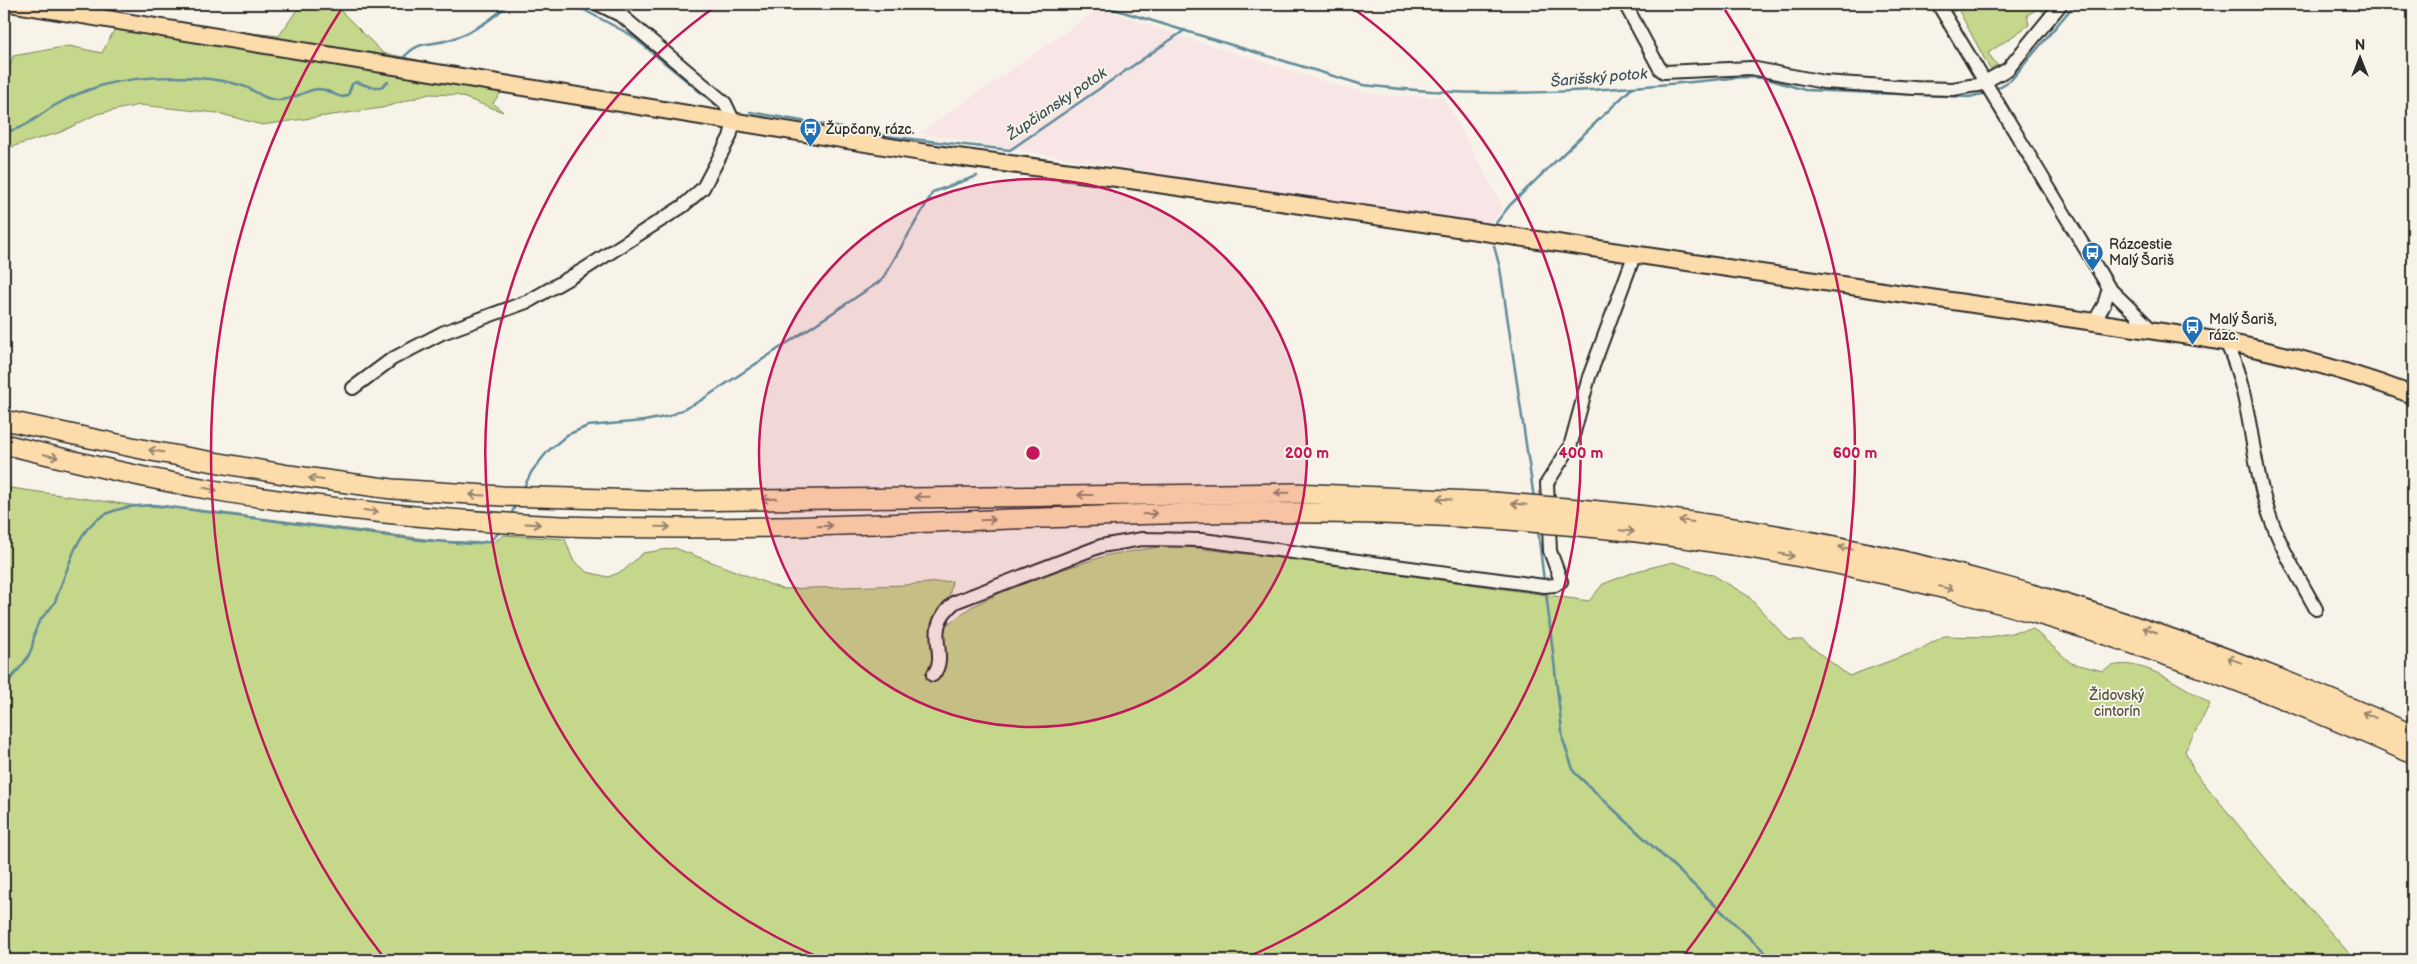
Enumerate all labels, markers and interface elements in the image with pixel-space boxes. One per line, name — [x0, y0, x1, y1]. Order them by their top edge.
north arrow — [2334, 32, 2384, 82]
text: N — [2355, 37, 2365, 54]
water label: Župčiansky potok — [1003, 63, 1111, 145]
water label: Šarišský potok — [1550, 64, 1649, 92]
bus stop icon: Župčany, rázc. — [798, 117, 822, 148]
place label: Župčany, rázc. — [825, 120, 915, 138]
place label: Rázcestie Malý Šariš — [2109, 236, 2175, 269]
bus stop icon: Rázcestie Malý Šariš — [2081, 240, 2105, 271]
place label: Malý Šariš, rázc. — [2209, 310, 2277, 344]
bus stop icon: Malý Šariš, rázc. — [2181, 315, 2205, 346]
centre of rings — [1024, 444, 1042, 462]
text: 200 m — [1285, 444, 1329, 463]
text: 400 m — [1559, 444, 1603, 463]
text: 600 m — [1833, 444, 1878, 463]
one-way arrow — [148, 446, 164, 456]
one-way arrow — [43, 452, 59, 461]
one-way arrow — [308, 474, 324, 484]
one-way arrow — [202, 485, 218, 494]
one-way arrow — [1274, 488, 1290, 498]
one-way arrow — [470, 490, 486, 499]
one-way arrow — [1077, 491, 1093, 500]
one-way arrow — [914, 493, 930, 502]
one-way arrow — [762, 494, 778, 504]
one-way arrow — [1437, 494, 1453, 503]
one-way arrow — [1511, 499, 1527, 509]
one-way arrow — [363, 506, 379, 516]
one-way arrow — [1142, 510, 1158, 519]
one-way arrow — [980, 515, 996, 525]
one-way arrow — [1679, 516, 1695, 526]
one-way arrow — [525, 520, 541, 529]
one-way arrow — [817, 521, 833, 531]
one-way arrow — [654, 522, 671, 532]
one-way arrow — [1618, 526, 1634, 535]
one-way arrow — [1839, 543, 1855, 553]
one-way arrow — [1779, 550, 1795, 560]
one-way arrow — [1938, 584, 1954, 593]
one-way arrow — [2142, 625, 2158, 634]
one-way arrow — [2227, 655, 2243, 664]
park label: Židovský cintorín — [2089, 686, 2145, 720]
one-way arrow — [2362, 710, 2377, 720]

